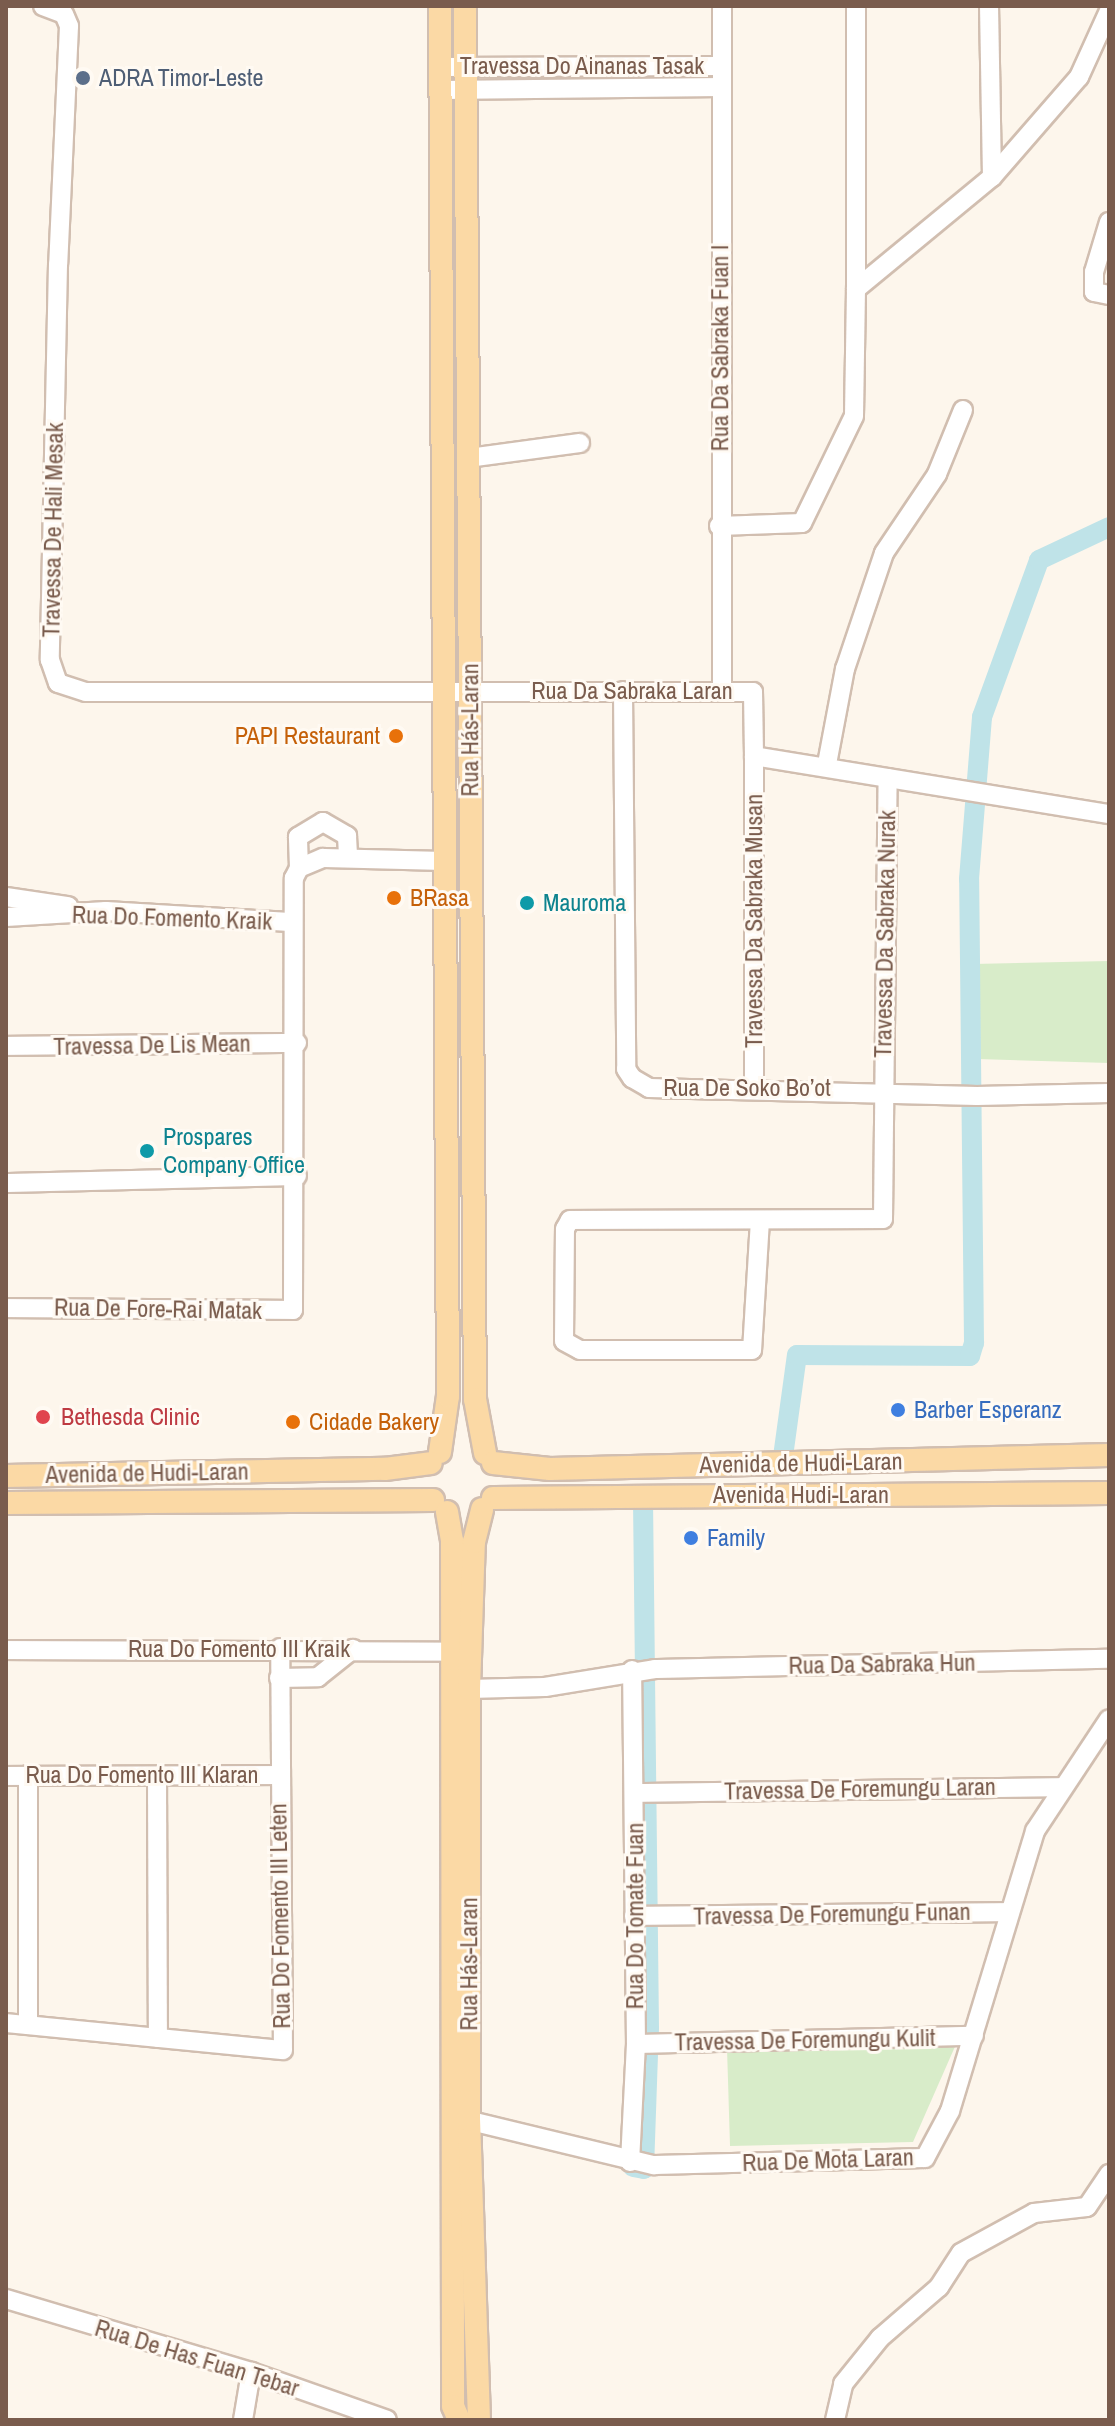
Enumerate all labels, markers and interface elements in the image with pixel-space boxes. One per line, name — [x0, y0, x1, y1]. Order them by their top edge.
street label: Travessa Do Ainanas Tasak — [459, 52, 705, 80]
place label: ADRA Timor-Leste — [99, 64, 265, 92]
marker: ADRA Timor-Leste — [74, 69, 92, 87]
street label: Rua Da Sabraka Fuan I — [706, 245, 734, 451]
street label: Travessa De Hali Mesak — [37, 422, 69, 638]
street label: Rua Hás-Laran — [456, 663, 484, 797]
street label: Rua Da Sabraka Laran — [531, 677, 733, 705]
place label: PAPI Restaurant — [235, 722, 380, 750]
marker: PAPI Restaurant — [387, 727, 405, 745]
street label: Travessa Da Sabraka Musan — [740, 794, 768, 1048]
street label: Travessa Da Sabraka Nurak — [868, 810, 902, 1058]
place label: BRasa — [410, 884, 469, 912]
marker: BRasa — [385, 889, 403, 907]
place label: Mauroma — [543, 889, 626, 917]
marker: Mauroma — [518, 894, 536, 912]
street label: Rua Do Fomento Kraik — [71, 900, 273, 936]
street label: Travessa De Lis Mean — [53, 1029, 251, 1061]
street label: Rua De Soko Bo’ot — [663, 1074, 831, 1102]
place label: Prospares Company Office — [163, 1123, 305, 1179]
marker: Prospares Company Office — [138, 1142, 156, 1160]
street label: Rua De Fore-Rai Matak — [54, 1293, 262, 1325]
place label: Barber Esperanz — [914, 1396, 1062, 1424]
marker: Barber Esperanz — [889, 1401, 907, 1419]
place label: Bethesda Clinic — [61, 1403, 200, 1431]
marker: Bethesda Clinic — [32, 1406, 54, 1428]
place label: Cidade Bakery — [309, 1408, 439, 1436]
marker: Cidade Bakery — [284, 1413, 302, 1431]
street label: Avenida de Hudi-Laran — [699, 1447, 903, 1479]
street label: Avenida de Hudi-Laran — [45, 1457, 249, 1489]
street label: Avenida Hudi-Laran — [713, 1481, 889, 1509]
place label: Family — [707, 1524, 765, 1552]
marker: Family — [682, 1529, 700, 1547]
street label: Rua Do Fomento III Kraik — [128, 1635, 350, 1663]
street label: Rua Da Sabraka Hun — [788, 1648, 976, 1680]
street label: Rua Do Fomento III Klaran — [25, 1761, 259, 1789]
street label: Travessa De Foremungu Laran — [724, 1772, 996, 1806]
street label: Rua Do Fomento III Leten — [264, 1803, 296, 2029]
street label: Rua Do Tomate Fuan — [621, 1822, 649, 2010]
street label: Rua Hás-Laran — [455, 1897, 483, 2031]
street label: Travessa De Foremungu Funan — [693, 1897, 971, 1931]
street label: Travessa De Foremungu Kulit — [674, 2023, 936, 2057]
street label: Rua De Mota Laran — [742, 2143, 914, 2177]
street label: Rua De Has Fuan Tebar — [91, 2313, 303, 2403]

